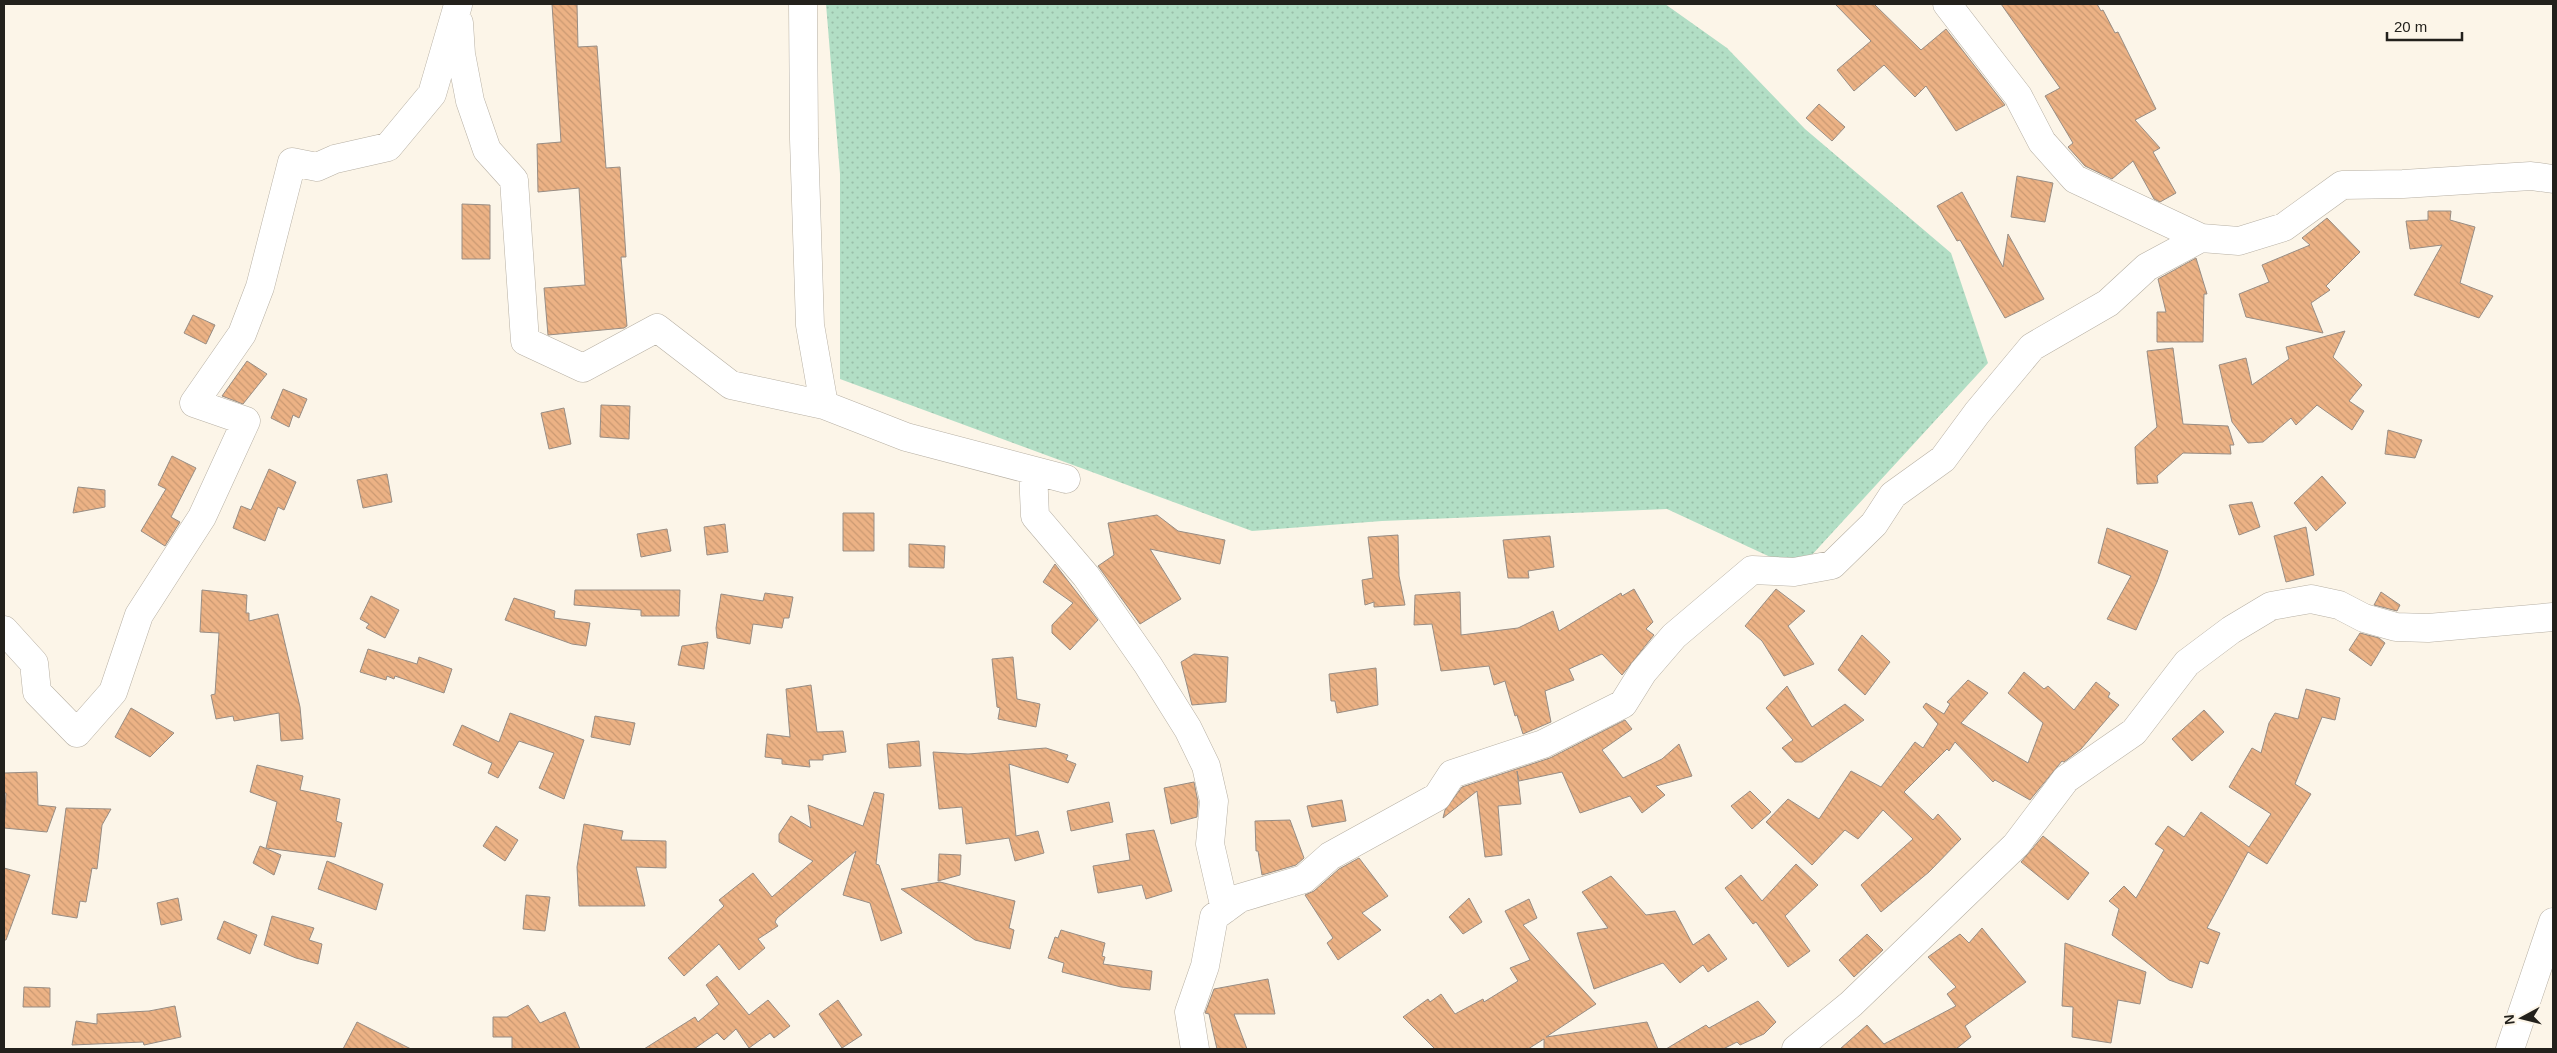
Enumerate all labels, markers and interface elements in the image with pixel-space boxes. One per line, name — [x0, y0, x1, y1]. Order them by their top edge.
scale bar — [2387, 10, 2462, 42]
text: 20 m — [2394, 18, 2427, 35]
north arrow — [2497, 993, 2547, 1043]
text: N — [2501, 1014, 2518, 1026]

